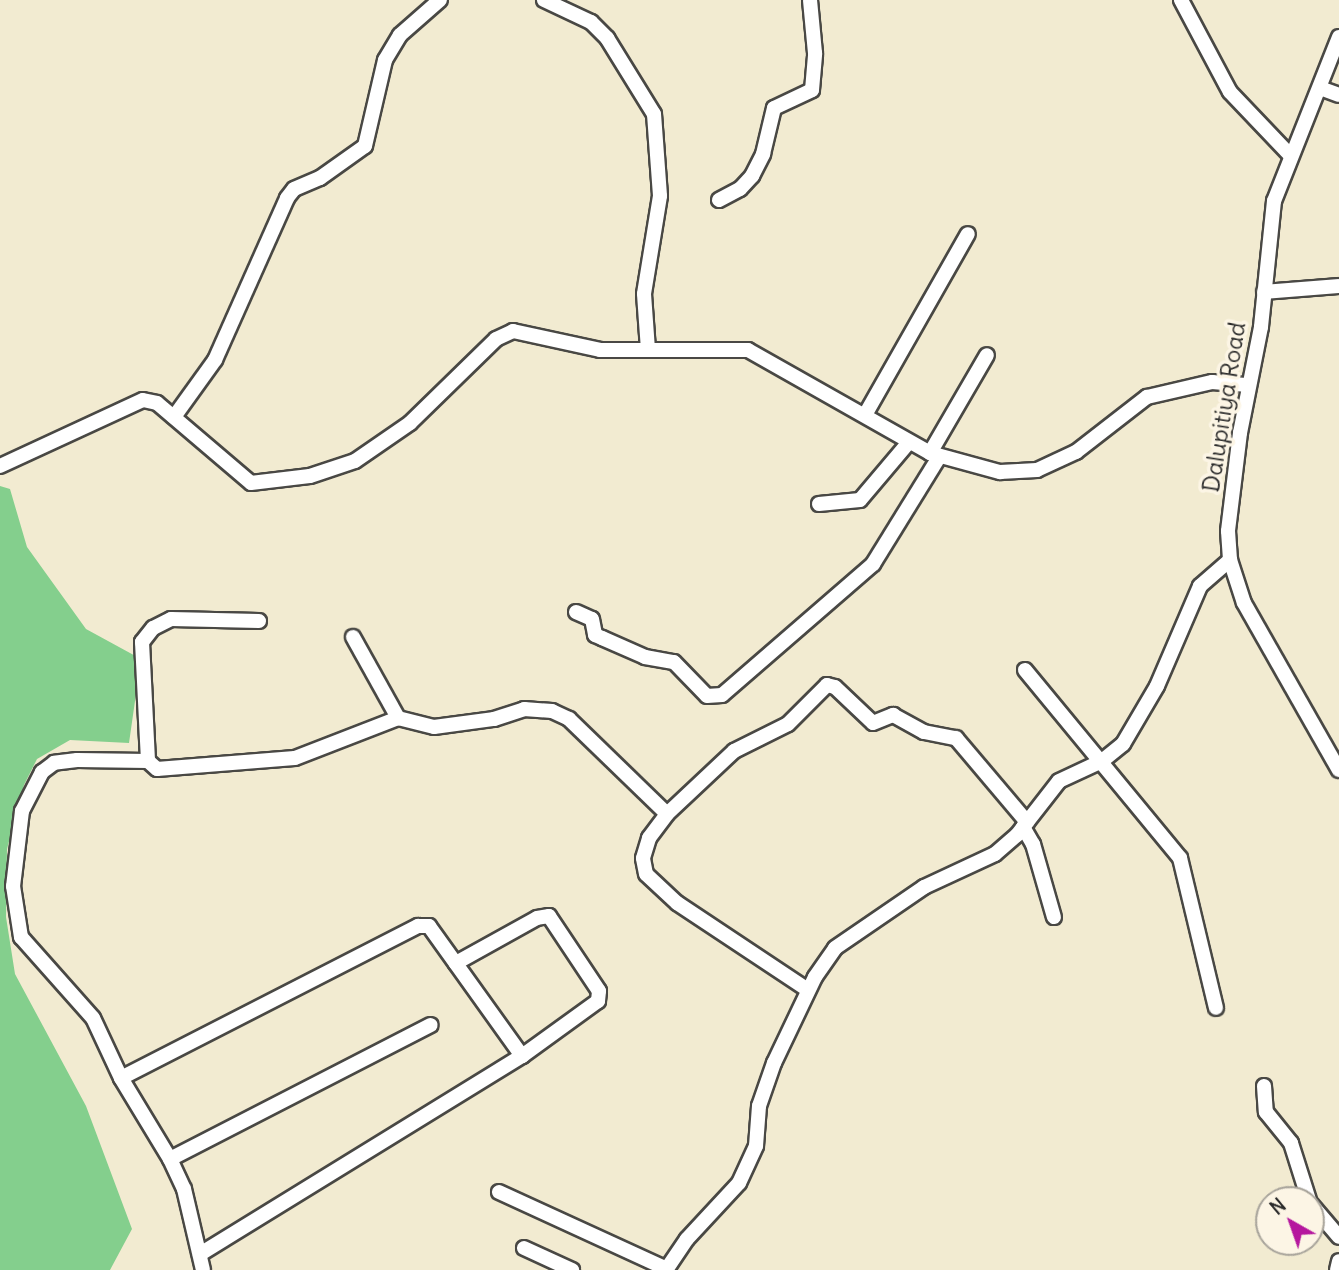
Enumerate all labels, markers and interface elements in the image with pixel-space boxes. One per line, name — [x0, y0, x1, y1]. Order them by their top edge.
street label: Dalupitiya Road — [1196, 320, 1252, 494]
north arrow — [1255, 1186, 1325, 1256]
text: N — [1265, 1193, 1291, 1220]

